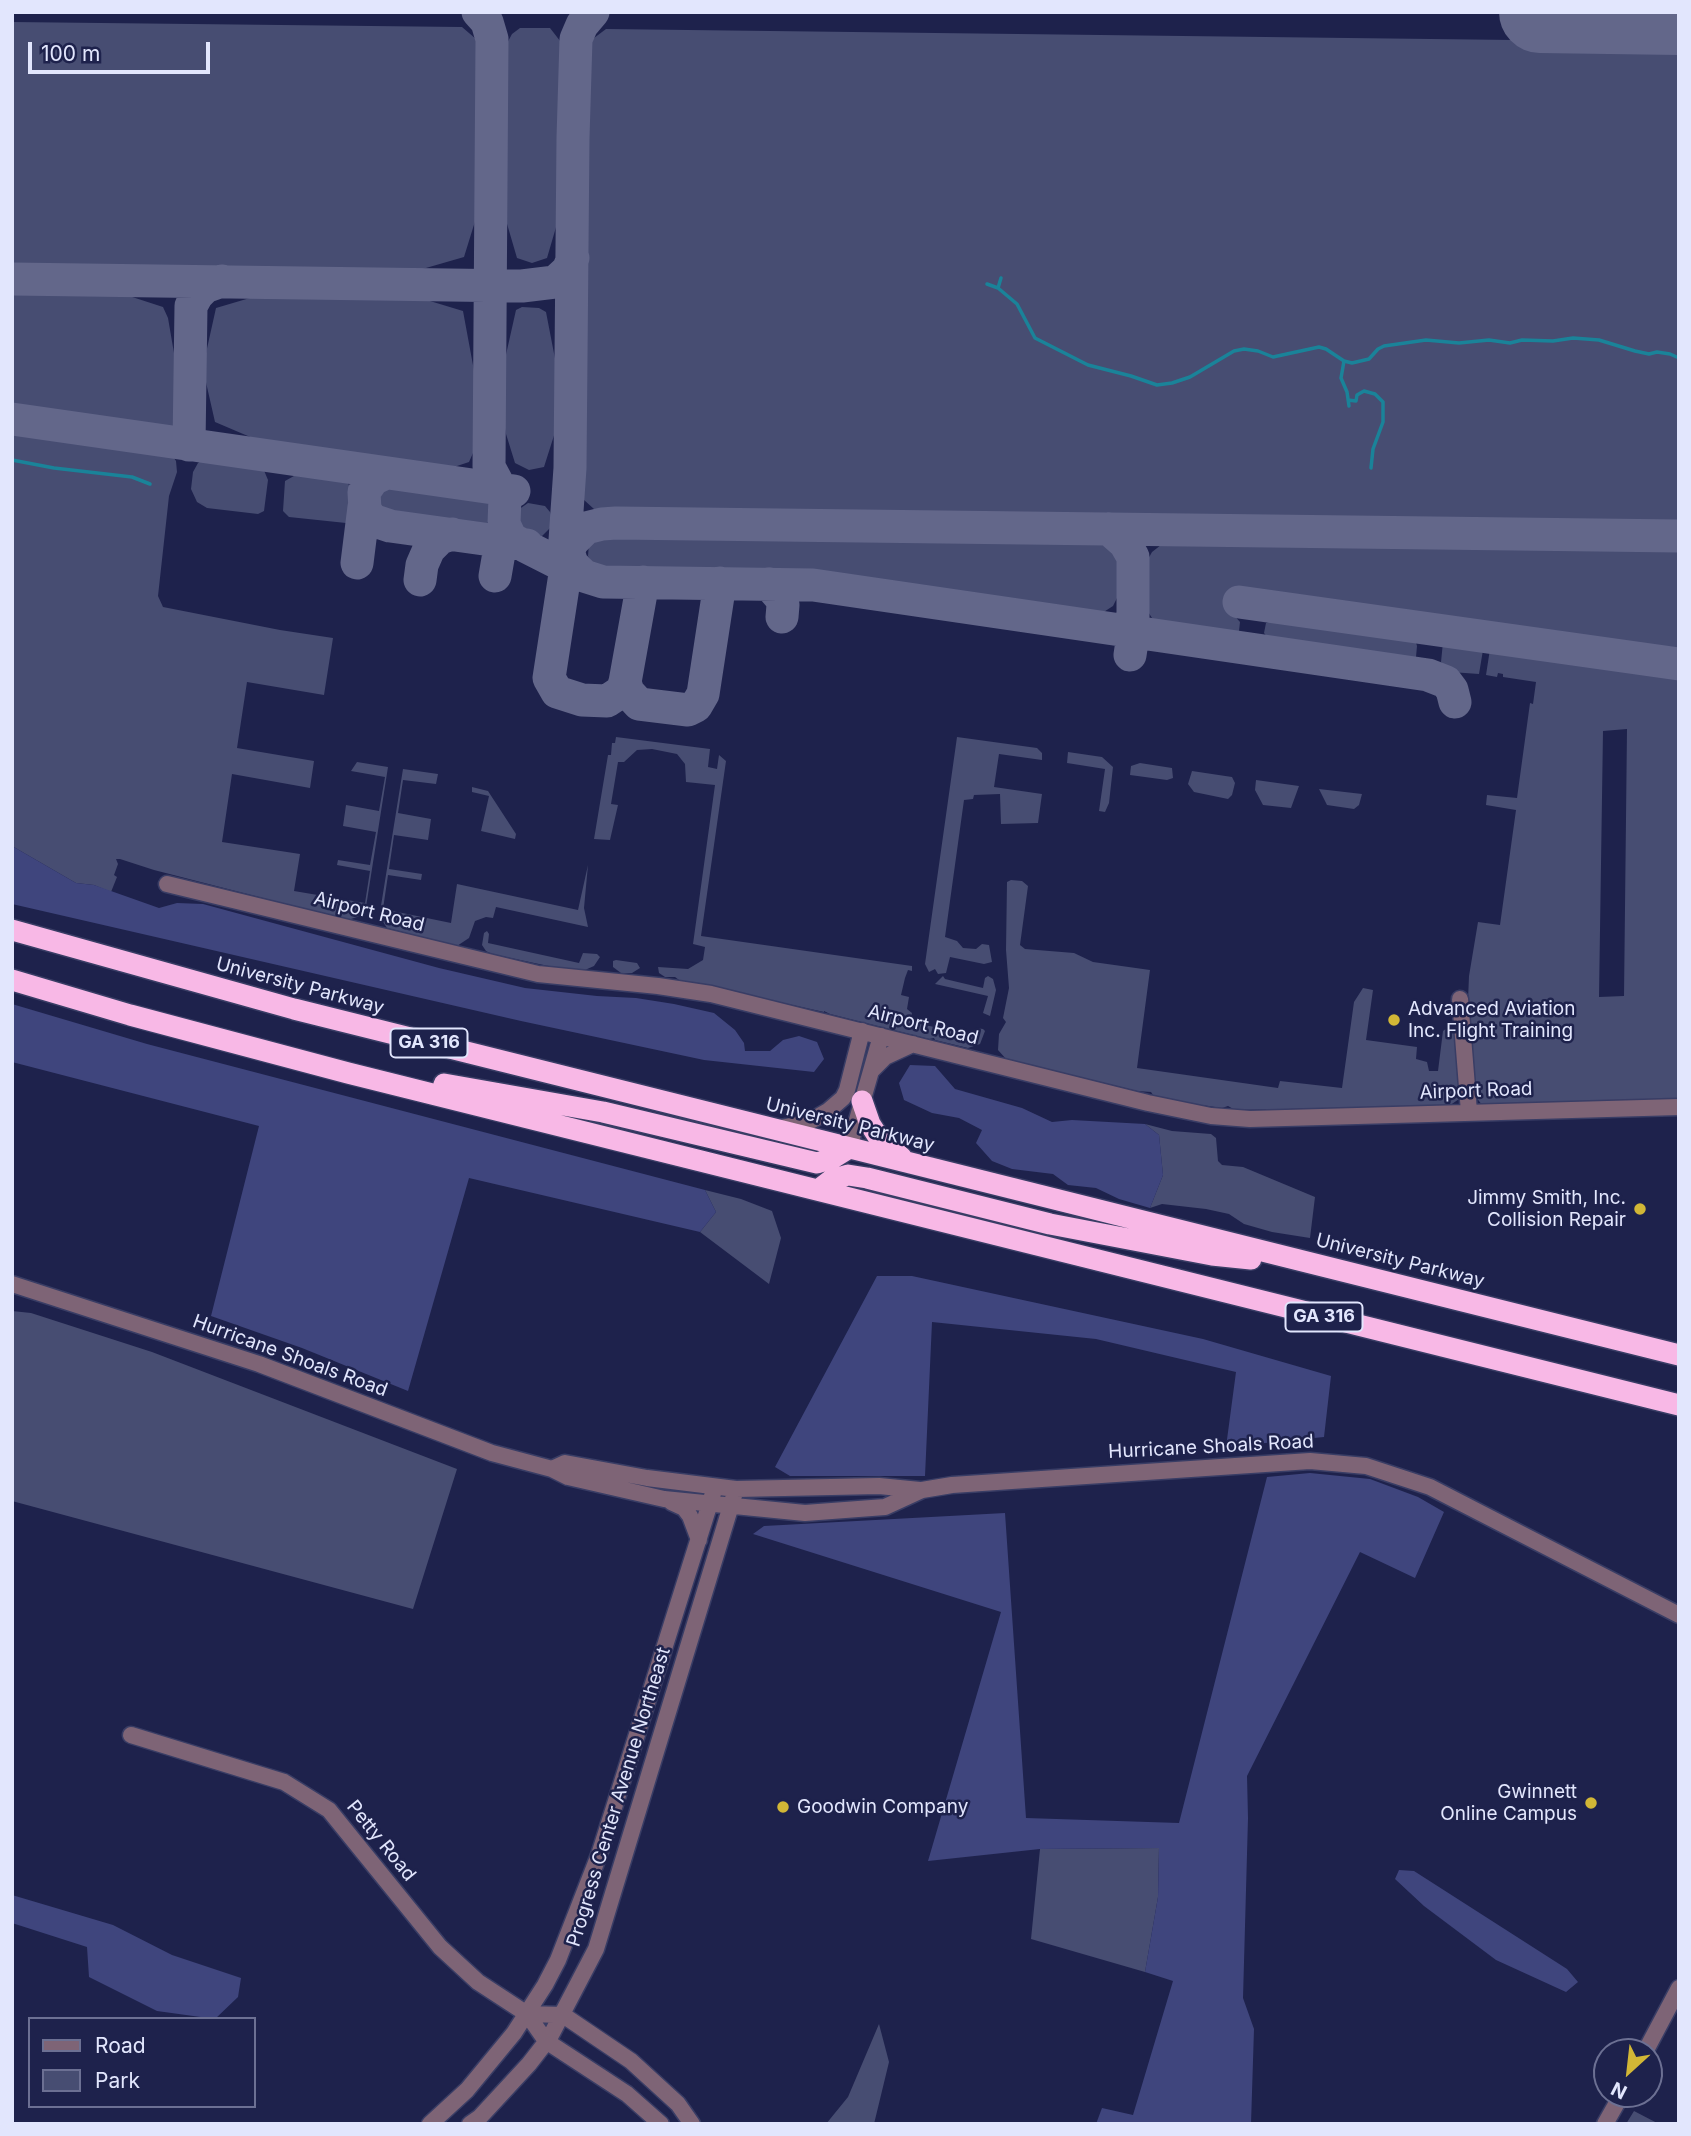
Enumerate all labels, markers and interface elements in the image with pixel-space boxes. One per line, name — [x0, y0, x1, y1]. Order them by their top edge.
scale bar — [32, 28, 214, 72]
text: 100 m — [41, 41, 100, 66]
street label: Airport Road — [311, 887, 427, 937]
street label: University Parkway — [213, 953, 387, 1019]
place label: Advanced Aviation Inc. Flight Training — [1408, 998, 1575, 1042]
street label: Airport Road — [865, 1000, 981, 1050]
marker: Advanced Aviation Inc. Flight Training — [1386, 1012, 1402, 1028]
road number: GA 316 — [390, 1028, 467, 1058]
street label: Airport Road — [1419, 1078, 1533, 1104]
street label: University Parkway — [763, 1093, 937, 1157]
place label: Jimmy Smith, Inc. Collision Repair — [1467, 1187, 1626, 1231]
marker: Jimmy Smith, Inc. Collision Repair — [1632, 1201, 1648, 1217]
street label: University Parkway — [1313, 1229, 1487, 1293]
road number: GA 316 — [1286, 1302, 1362, 1332]
street label: Hurricane Shoals Road — [189, 1310, 391, 1402]
street label: Hurricane Shoals Road — [1108, 1430, 1314, 1464]
street label: Progress Center Avenue Northeast — [562, 1644, 676, 1950]
place label: Gwinnett Online Campus — [1440, 1781, 1577, 1825]
marker: Gwinnett Online Campus — [1583, 1795, 1599, 1811]
street label: Petty Road — [342, 1796, 420, 1886]
place label: Goodwin Company — [797, 1796, 968, 1818]
marker: Goodwin Company — [775, 1799, 791, 1815]
legend — [28, 2017, 256, 2108]
text: Road — [95, 2033, 146, 2058]
north arrow — [1593, 2038, 1663, 2108]
text: Park — [95, 2068, 140, 2093]
text: N — [1607, 2077, 1631, 2104]

